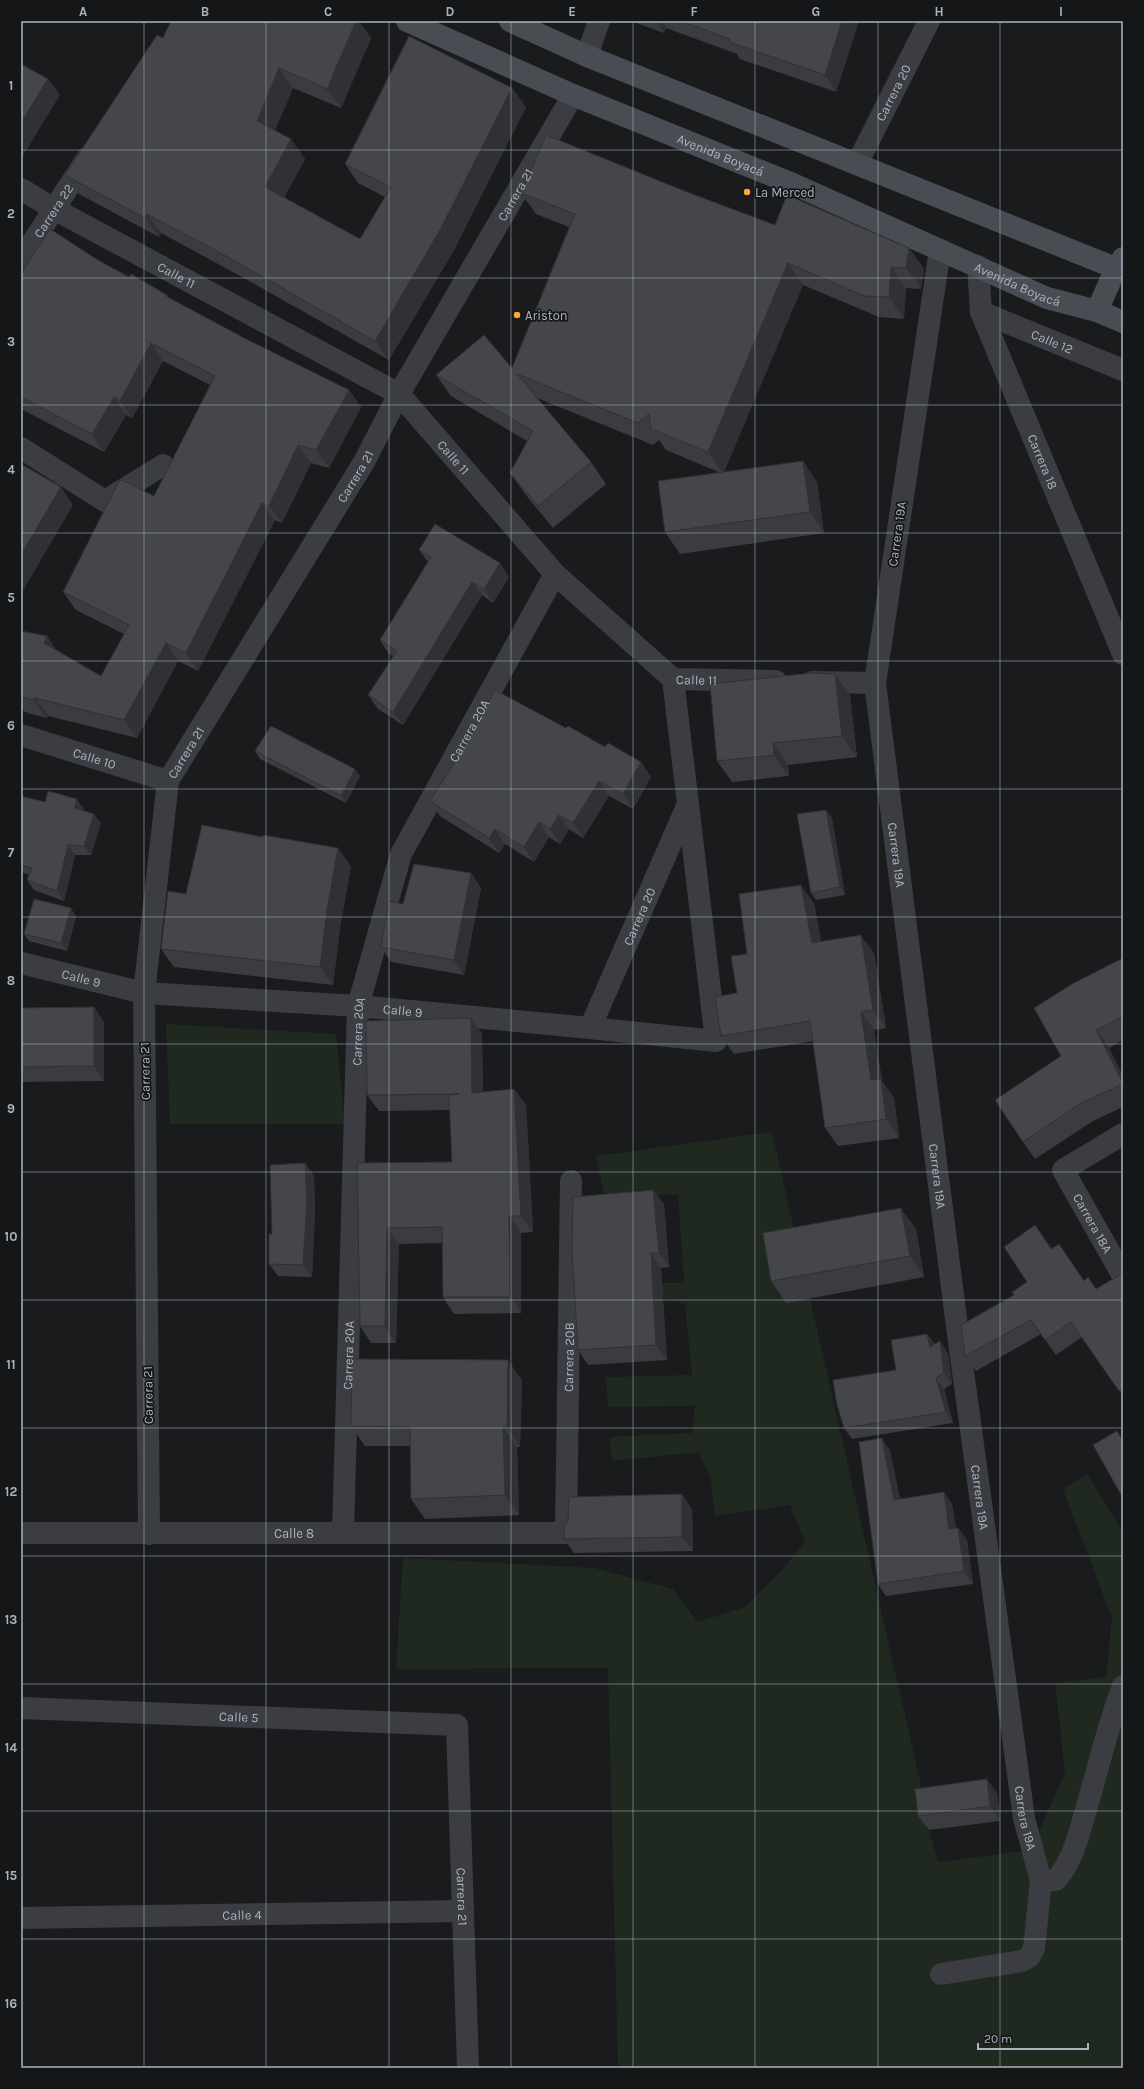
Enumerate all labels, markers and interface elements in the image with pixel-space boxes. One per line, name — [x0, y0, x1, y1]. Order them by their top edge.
text: A — [79, 4, 87, 19]
text: B — [201, 4, 209, 19]
text: C — [324, 4, 332, 19]
text: D — [446, 4, 455, 19]
text: E — [568, 4, 576, 19]
text: F — [690, 4, 698, 19]
text: G — [812, 4, 820, 19]
text: H — [934, 4, 944, 19]
text: I — [1059, 4, 1063, 19]
street label: Carrera 20 — [872, 61, 914, 123]
text: 1 — [9, 78, 13, 93]
street label: Avenida Boyacá — [675, 130, 766, 179]
street label: Carrera 21 — [494, 166, 536, 223]
street label: Carrera 22 — [30, 181, 76, 240]
place label: La Merced — [755, 185, 815, 200]
marker: La Merced — [742, 187, 752, 197]
text: 2 — [7, 206, 15, 221]
street label: Calle 11 — [155, 258, 198, 291]
street label: Avenida Boyacá — [972, 259, 1062, 309]
place label: Ariston — [525, 308, 568, 323]
marker: Ariston — [512, 310, 522, 320]
street label: Calle 12 — [1029, 326, 1076, 356]
text: 3 — [7, 334, 15, 349]
street label: Carrera 18 — [1025, 432, 1061, 491]
street label: Calle 11 — [435, 437, 473, 477]
street label: Carrera 21 — [334, 448, 376, 505]
text: 4 — [7, 462, 15, 477]
street label: Carrera 19A — [885, 500, 909, 567]
text: 5 — [7, 590, 15, 605]
street label: Calle 11 — [676, 672, 717, 687]
street label: Carrera 20A — [446, 696, 492, 764]
text: 6 — [7, 718, 15, 733]
street label: Carrera 21 — [164, 724, 207, 781]
street label: Calle 10 — [71, 744, 118, 772]
street label: Carrera 19A — [885, 821, 909, 889]
text: 7 — [8, 845, 15, 860]
street label: Carrera 20 — [620, 885, 658, 947]
street label: Calle 9 — [60, 966, 102, 990]
text: 8 — [7, 973, 15, 988]
street label: Carrera 20A — [349, 995, 368, 1066]
street label: Calle 9 — [382, 1001, 423, 1020]
street label: Carrera 21 — [137, 1042, 153, 1100]
text: 9 — [7, 1101, 15, 1116]
street label: Carrera 19A — [926, 1143, 950, 1210]
street label: Carrera 18A — [1070, 1191, 1116, 1256]
text: 10 — [5, 1229, 17, 1244]
street label: Carrera 20A — [340, 1320, 357, 1390]
street label: Carrera 20B — [561, 1322, 576, 1392]
text: 11 — [6, 1357, 16, 1372]
street label: Carrera 21 — [140, 1366, 156, 1424]
street label: Carrera 19A — [968, 1464, 992, 1531]
text: 12 — [5, 1484, 17, 1499]
street label: Calle 8 — [274, 1526, 314, 1541]
text: 13 — [5, 1612, 17, 1627]
street label: Calle 5 — [219, 1708, 259, 1725]
text: 14 — [5, 1740, 17, 1755]
street label: Carrera 19A — [1012, 1785, 1040, 1852]
street label: Carrera 21 — [454, 1867, 471, 1926]
text: 15 — [5, 1868, 18, 1883]
street label: Calle 4 — [222, 1907, 262, 1922]
text: 16 — [5, 1996, 17, 2011]
scale bar — [978, 2025, 1088, 2051]
text: 20 m — [984, 2032, 1012, 2046]

